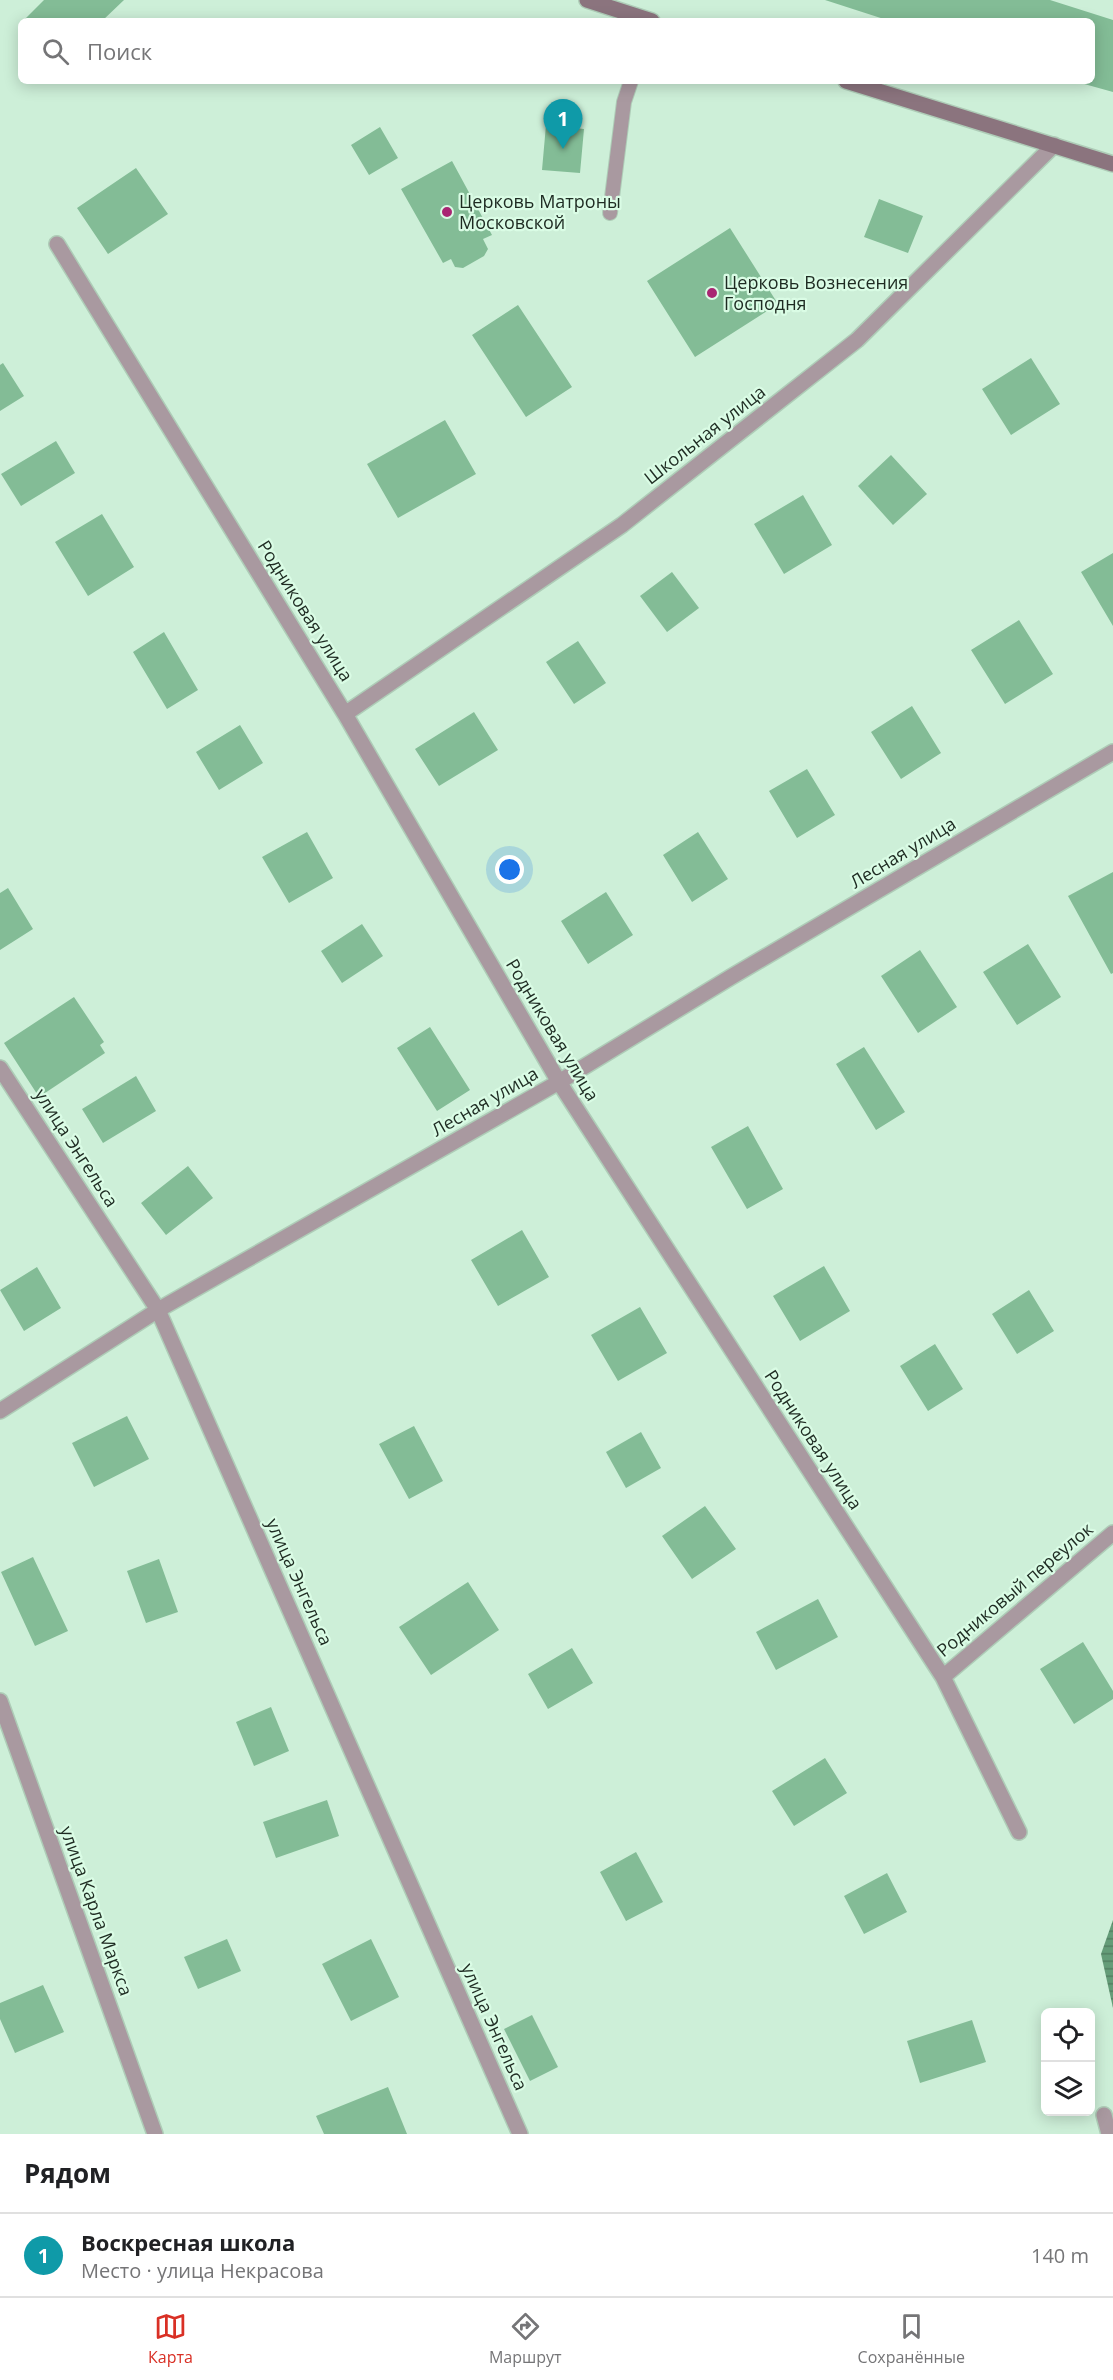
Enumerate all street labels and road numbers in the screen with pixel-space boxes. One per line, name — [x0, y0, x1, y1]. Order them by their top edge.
street label: Школьная улица — [639, 379, 770, 489]
street label: Родниковая улица — [253, 535, 359, 686]
street label: Лесная улица — [845, 811, 960, 893]
street label: Родниковая улица — [501, 954, 605, 1105]
street label: Лесная улица — [427, 1061, 542, 1141]
street label: улица Энгельса — [30, 1084, 124, 1211]
street label: Родниковая улица — [760, 1365, 868, 1514]
street label: улица Энгельса — [261, 1514, 339, 1649]
street label: Родниковый переулок — [931, 1516, 1098, 1662]
street label: улица Карла Маркса — [55, 1823, 139, 1999]
street label: улица Энгельса — [456, 1959, 534, 2094]

